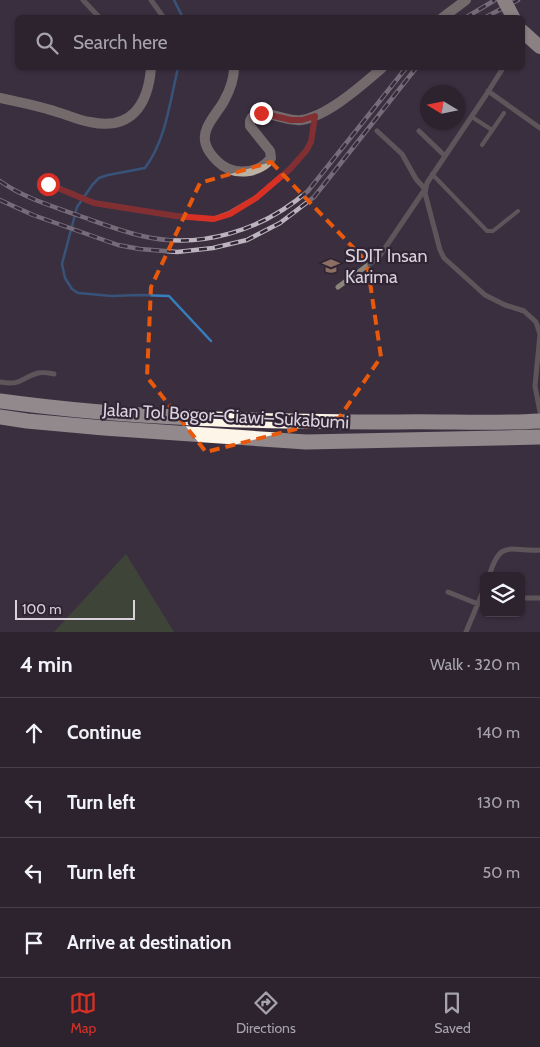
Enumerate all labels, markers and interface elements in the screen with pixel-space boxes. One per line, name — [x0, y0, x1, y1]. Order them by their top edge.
search box — [15, 15, 525, 70]
icon: search — [33, 29, 61, 57]
text: Search here — [73, 31, 167, 54]
north arrow — [420, 85, 465, 130]
route end — [250, 102, 273, 125]
route start — [37, 173, 60, 196]
place label: SDIT Insan Karima — [345, 245, 427, 288]
school or university icon: SDIT Insan Karima — [321, 256, 341, 276]
street label: Jalan Tol Bogor–Ciawi–Sukabumi — [101, 399, 350, 433]
map controls — [480, 572, 525, 617]
button: layers — [480, 572, 525, 617]
scale bar — [15, 597, 135, 620]
text: 100 m — [22, 600, 62, 618]
text: 4 min — [20, 652, 73, 677]
text: Walk · 320 m — [430, 655, 520, 674]
icon: ahead — [20, 719, 48, 747]
text: Continue — [67, 721, 141, 744]
text: 140 m — [477, 723, 520, 742]
icon: left — [20, 789, 48, 817]
text: Turn left — [67, 791, 135, 814]
text: 130 m — [477, 793, 520, 812]
icon: left — [20, 859, 48, 887]
text: Turn left — [67, 861, 135, 884]
text: 50 m — [483, 863, 520, 882]
icon: arrive — [20, 929, 48, 957]
text: Arrive at destination — [67, 931, 231, 954]
tab: Map — [69, 989, 97, 1037]
tab: Directions — [236, 989, 296, 1037]
tab: Saved — [434, 989, 471, 1037]

